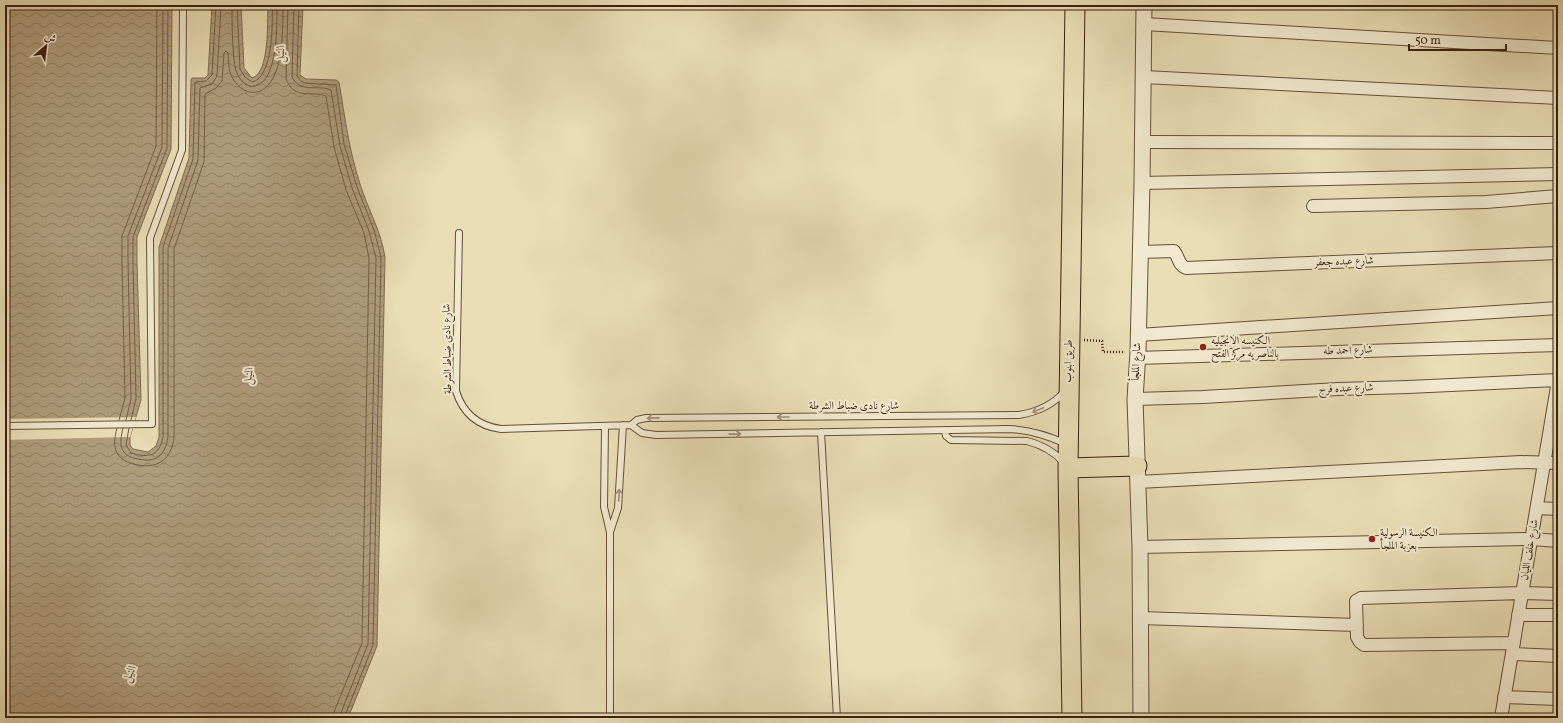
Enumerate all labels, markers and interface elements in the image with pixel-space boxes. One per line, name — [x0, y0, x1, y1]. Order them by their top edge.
north arrow — [26, 26, 66, 66]
scale bar — [1409, 26, 1506, 52]
text: ش — [42, 29, 58, 48]
text: 50 m — [1415, 33, 1441, 49]
water label: النيل — [273, 44, 289, 64]
street label: شارع عبده جعفر — [1313, 253, 1374, 272]
street label: شارع نادى ضباط الشرطة — [440, 304, 457, 394]
place label: الكنيسه الانجيليه بالناصريه مركز الفتح — [1211, 334, 1279, 364]
street label: طريق ابنوب — [1061, 339, 1077, 383]
street label: شارع الملجأ — [1126, 342, 1147, 382]
marker: الكنيسه الانجيليه بالناصريه مركز الفتح — [1198, 342, 1208, 352]
street label: شارع احمد طه — [1323, 343, 1373, 360]
water label: النيل — [240, 366, 258, 386]
street label: شارع عبده فرج — [1318, 381, 1374, 399]
street label: شارع نادى ضباط الشرطة — [809, 399, 899, 415]
one-way arrow — [1033, 406, 1045, 414]
one-way arrow — [777, 413, 790, 421]
one-way arrow — [647, 414, 660, 422]
one-way arrow — [728, 430, 741, 438]
one-way arrow — [615, 489, 623, 502]
street label: شارع خلف الليان — [1517, 518, 1544, 582]
place label: الكنيسة الرسولية بعزبة الملجأ — [1380, 526, 1438, 554]
marker: الكنيسة الرسولية بعزبة الملجأ — [1367, 534, 1377, 544]
water label: النيل — [119, 662, 141, 686]

